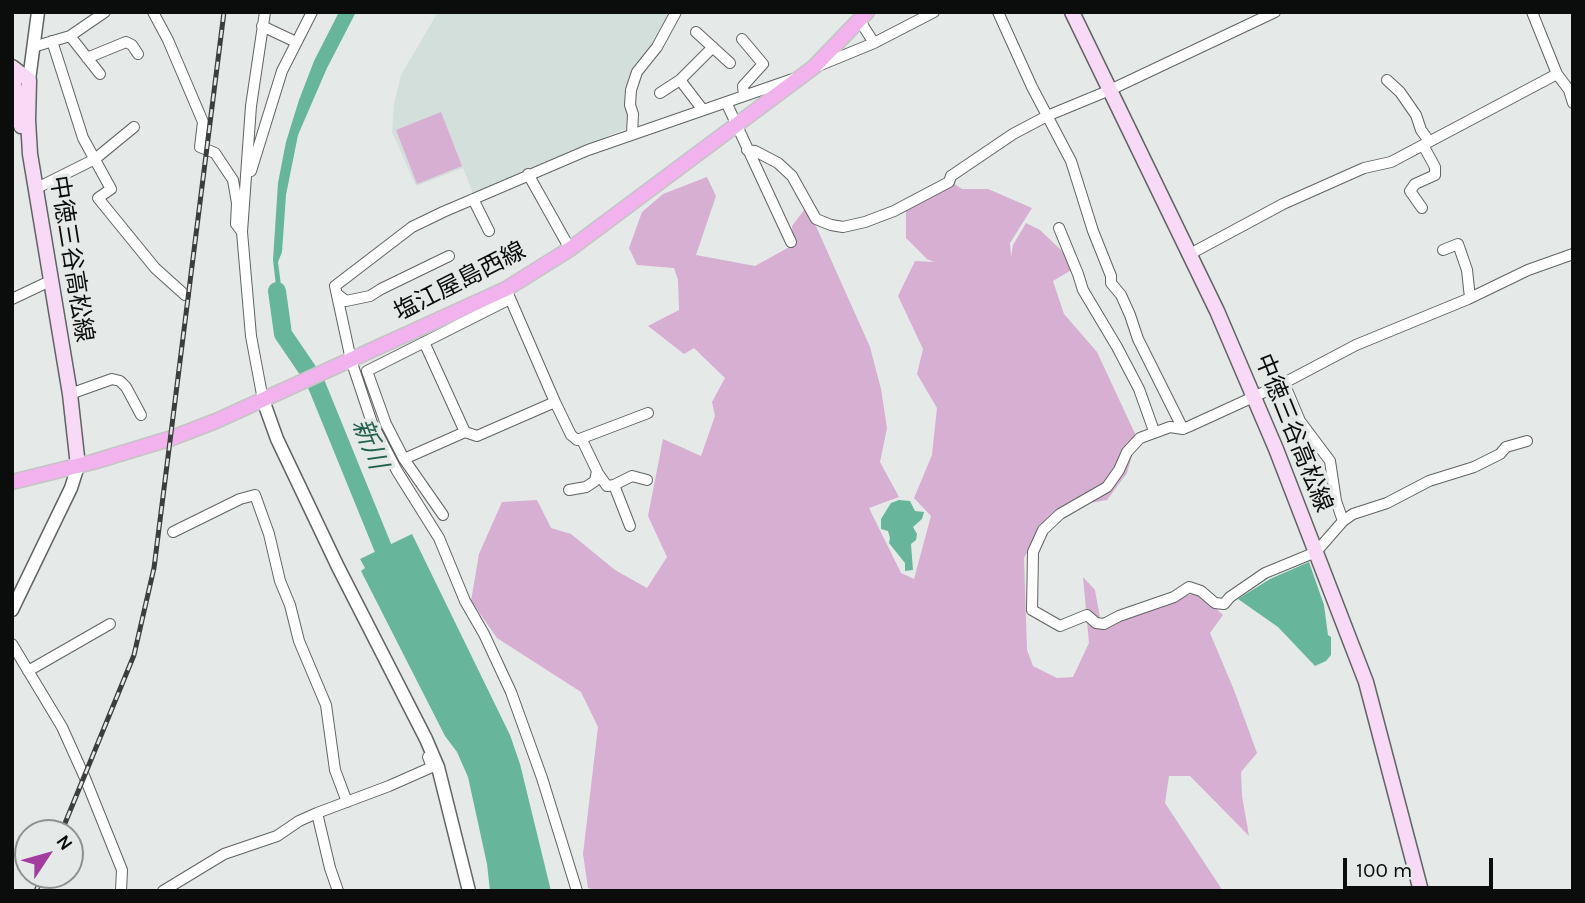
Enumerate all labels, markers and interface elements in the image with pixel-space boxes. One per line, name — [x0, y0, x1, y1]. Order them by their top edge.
street label: 中徳三谷高松線 — [44, 174, 98, 344]
street label: 塩江屋島西線 — [389, 236, 531, 328]
street label: 中徳三谷高松線 — [1248, 350, 1338, 516]
water label: 新川 — [345, 414, 393, 474]
north arrow — [14, 819, 84, 889]
text: N — [51, 831, 77, 855]
scale bar — [1347, 844, 1498, 888]
text: 100 m — [1356, 858, 1413, 882]

